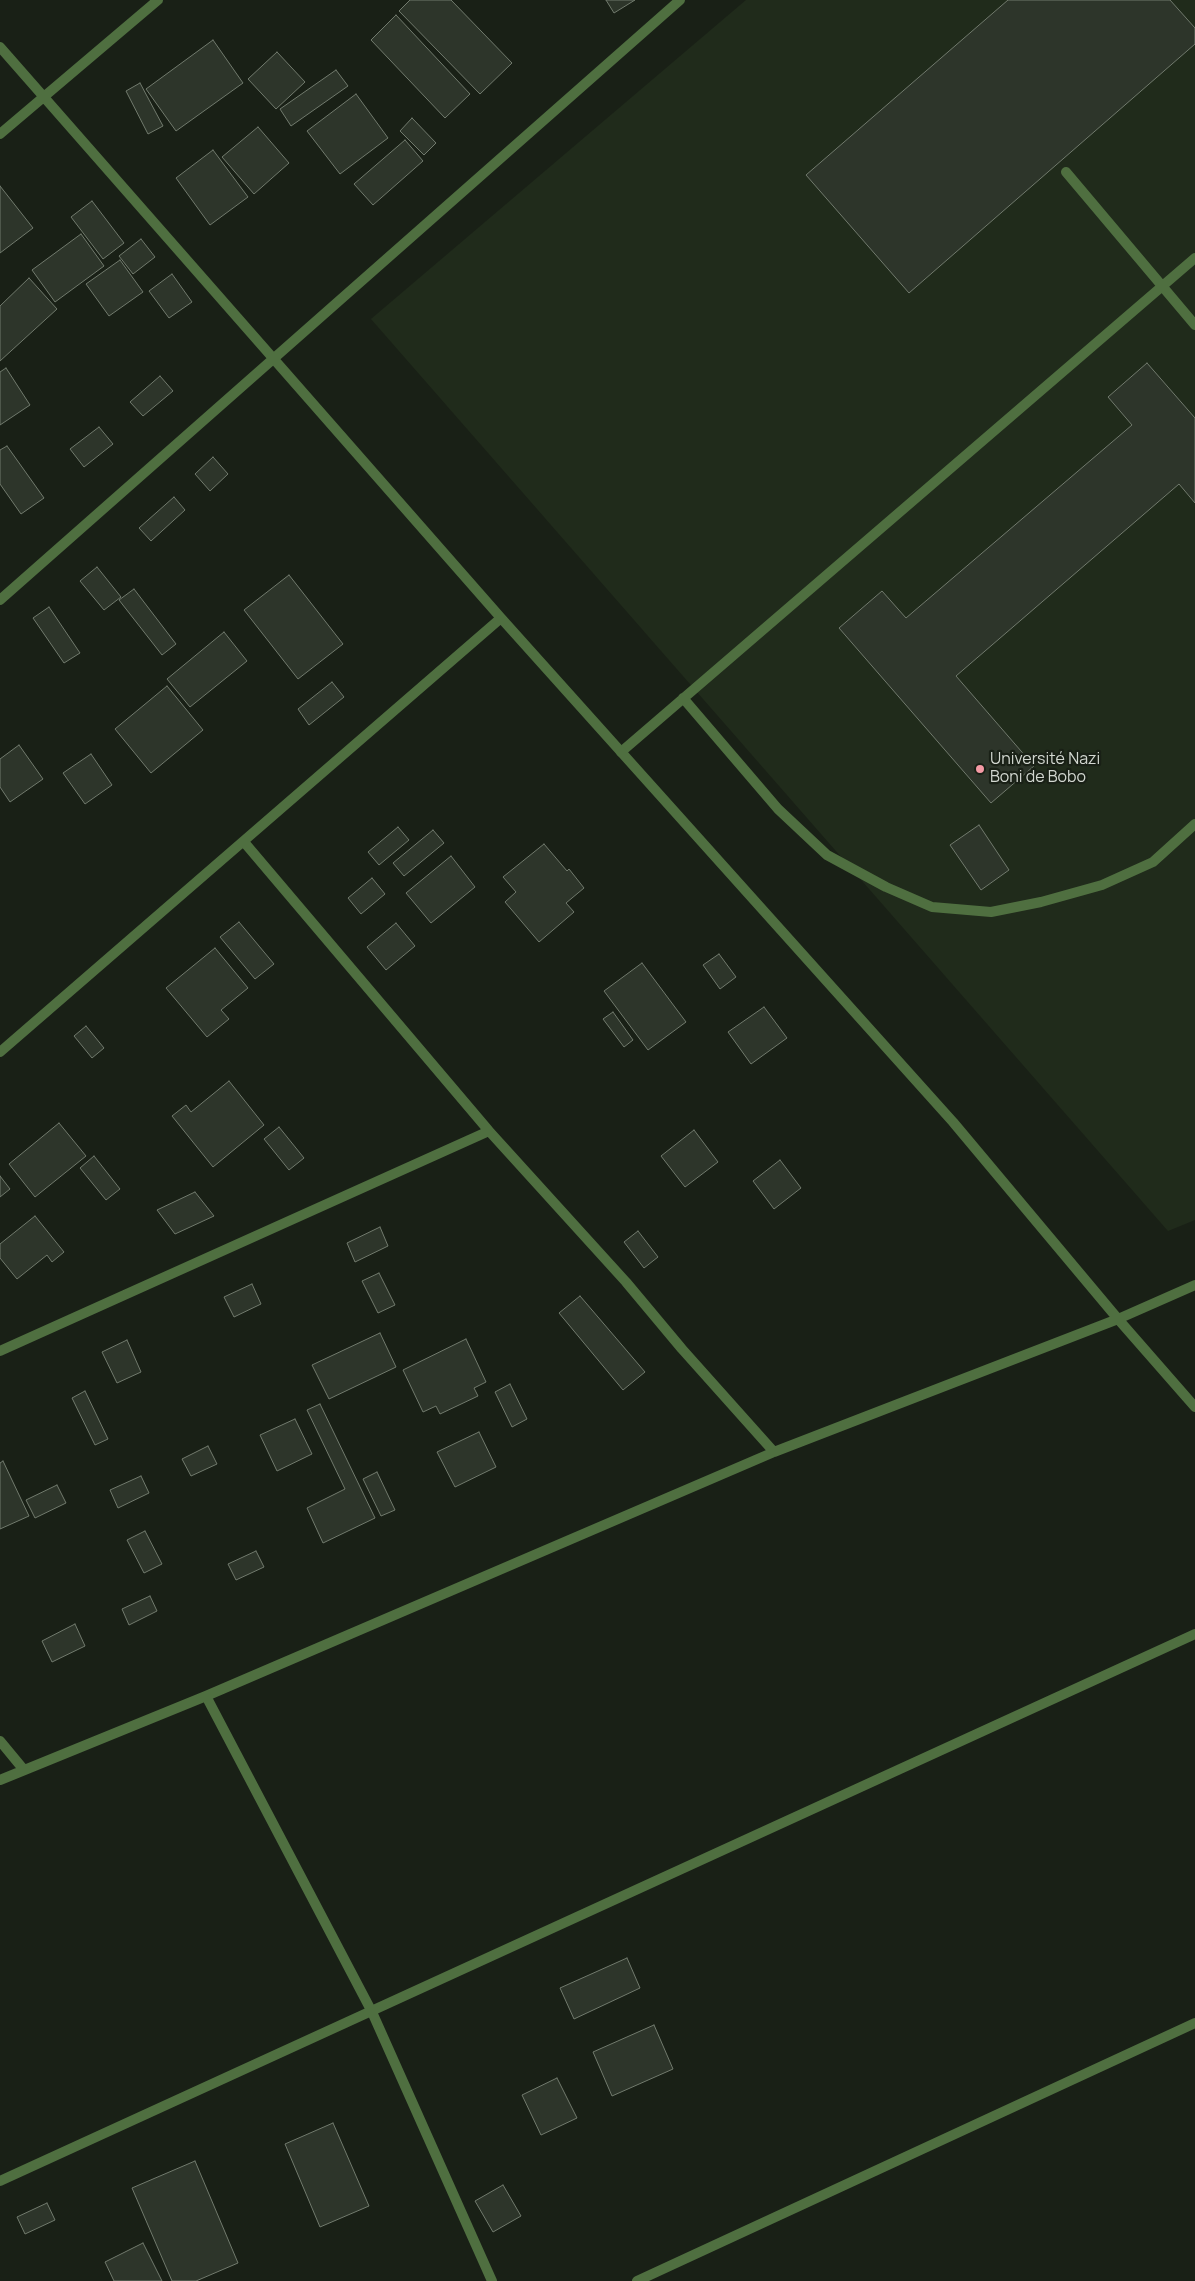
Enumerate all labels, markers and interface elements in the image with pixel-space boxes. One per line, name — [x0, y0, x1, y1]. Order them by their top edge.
place label: Université Nazi Boni de Bobo — [990, 750, 1100, 788]
marker: Université Nazi Boni de Bobo — [974, 763, 986, 775]

